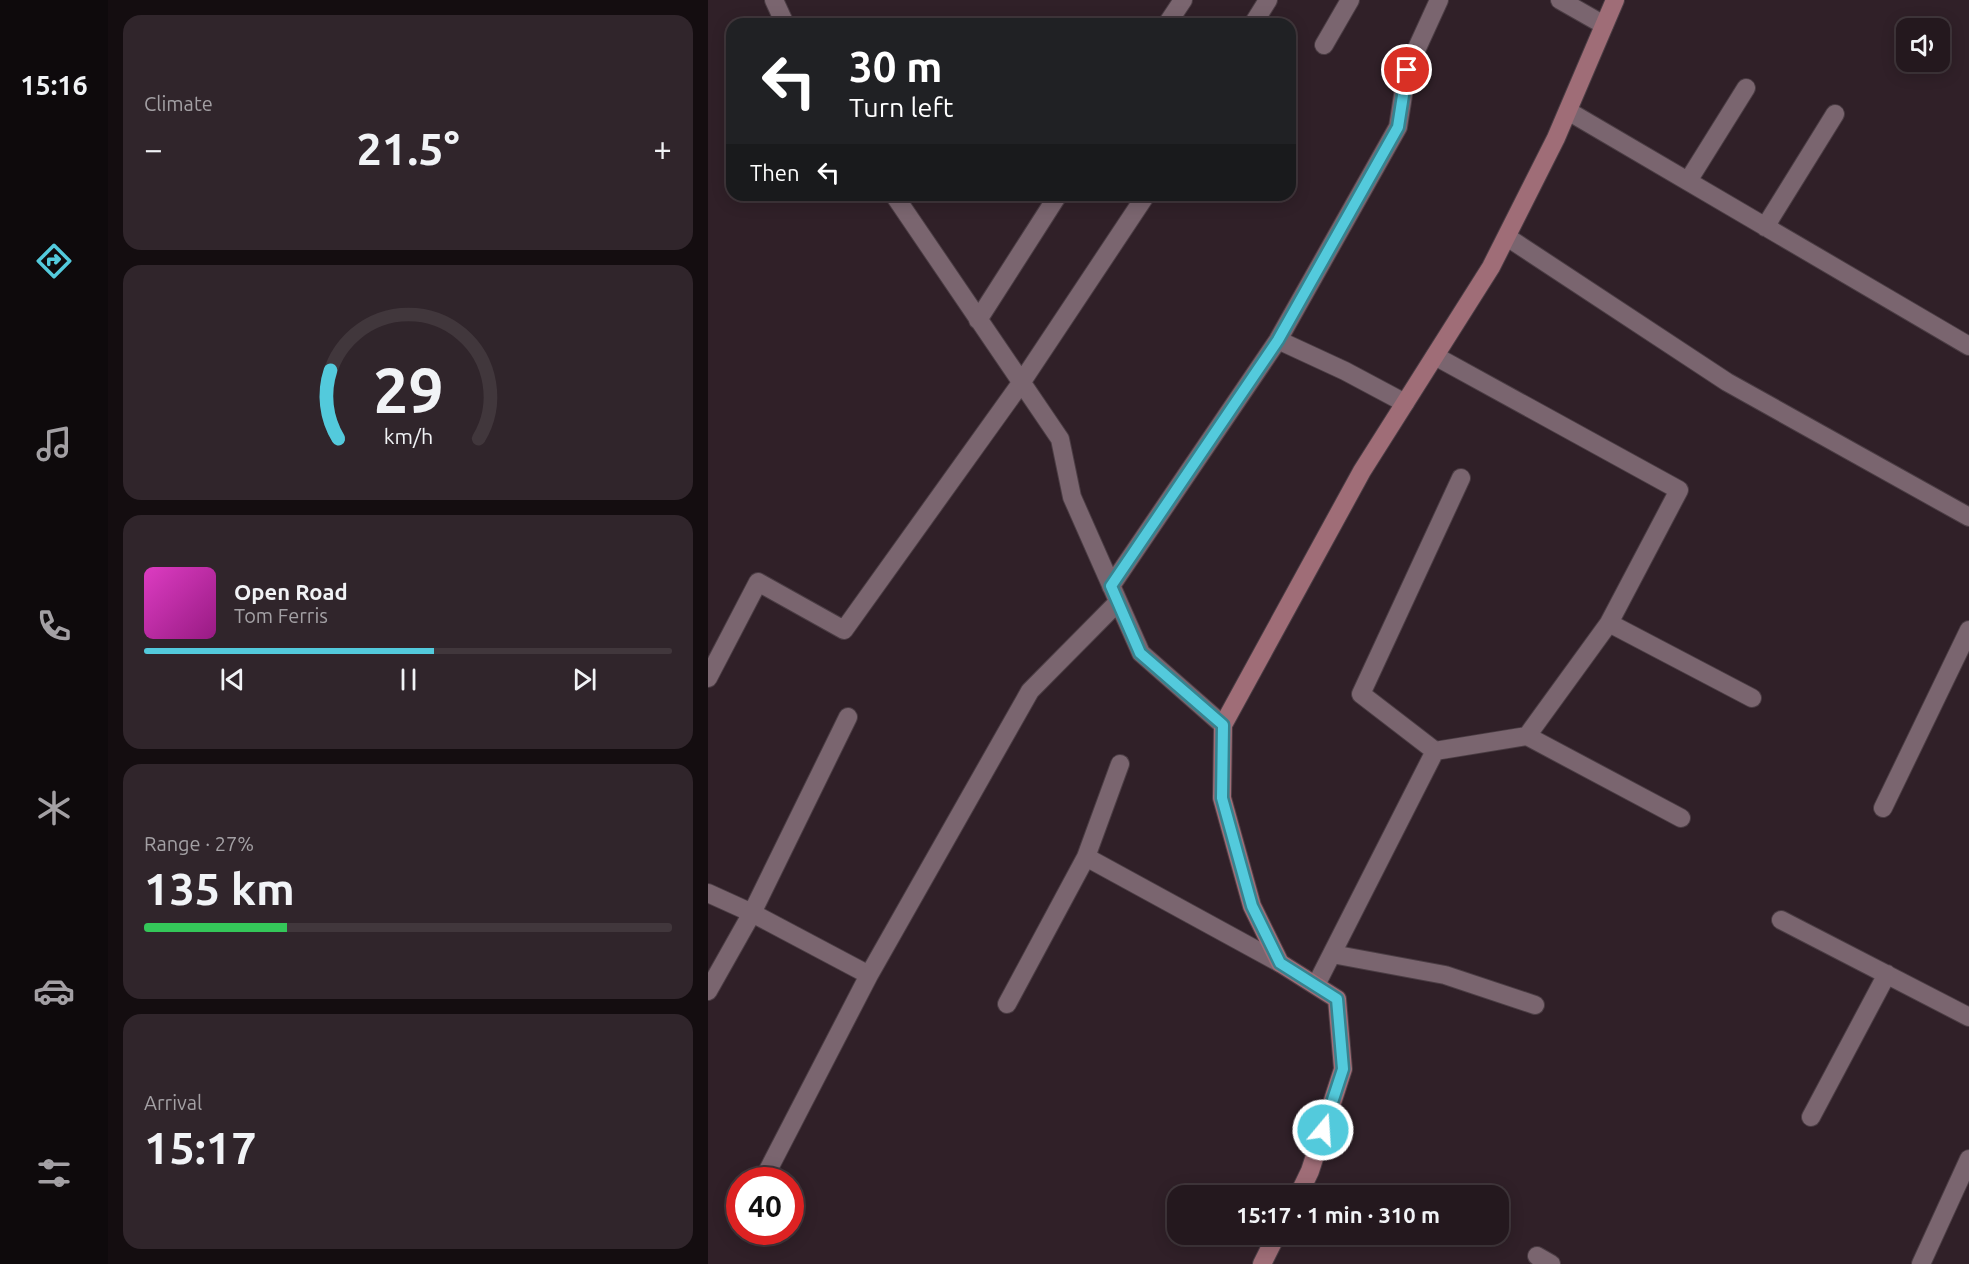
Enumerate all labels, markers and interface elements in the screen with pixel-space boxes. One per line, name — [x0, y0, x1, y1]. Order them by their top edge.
map controls — [1896, 18, 1950, 72]
button: sound — [1896, 18, 1950, 72]
icon: left — [750, 42, 828, 120]
text: 30 m — [849, 43, 943, 90]
pin — [1381, 44, 1432, 95]
icon: arrive — [1390, 53, 1423, 86]
text: 15:16 — [20, 70, 88, 100]
text: Climate — [144, 92, 213, 115]
text: Turn left — [849, 92, 953, 122]
text: 21.5° — [356, 123, 460, 174]
text: − — [144, 130, 163, 167]
text: + — [653, 130, 672, 167]
icon: left — [812, 156, 845, 189]
text: Then — [750, 160, 800, 185]
icon: directions — [33, 240, 75, 282]
text: 29 — [373, 355, 443, 425]
icon: music — [33, 423, 75, 465]
text: km/h — [383, 425, 433, 449]
text: Open Road — [234, 579, 348, 604]
text: Tom Ferris — [234, 604, 328, 627]
icon: phone — [33, 605, 75, 647]
icon: previous — [216, 663, 249, 696]
icon: pause — [392, 663, 425, 696]
icon: next — [568, 663, 601, 696]
icon: climate — [33, 787, 75, 829]
text: Range · 27% — [144, 832, 254, 855]
text: 135 km — [144, 863, 295, 914]
icon: car — [33, 970, 75, 1012]
text: Arrival — [144, 1091, 202, 1114]
position arrow — [1291, 1098, 1355, 1162]
text: 15:17 — [144, 1122, 257, 1173]
icon: filters — [33, 1152, 75, 1194]
speed limit sign: 40 — [726, 1167, 804, 1245]
text: 15:17 · 1 min · 310 m — [1236, 1202, 1440, 1227]

